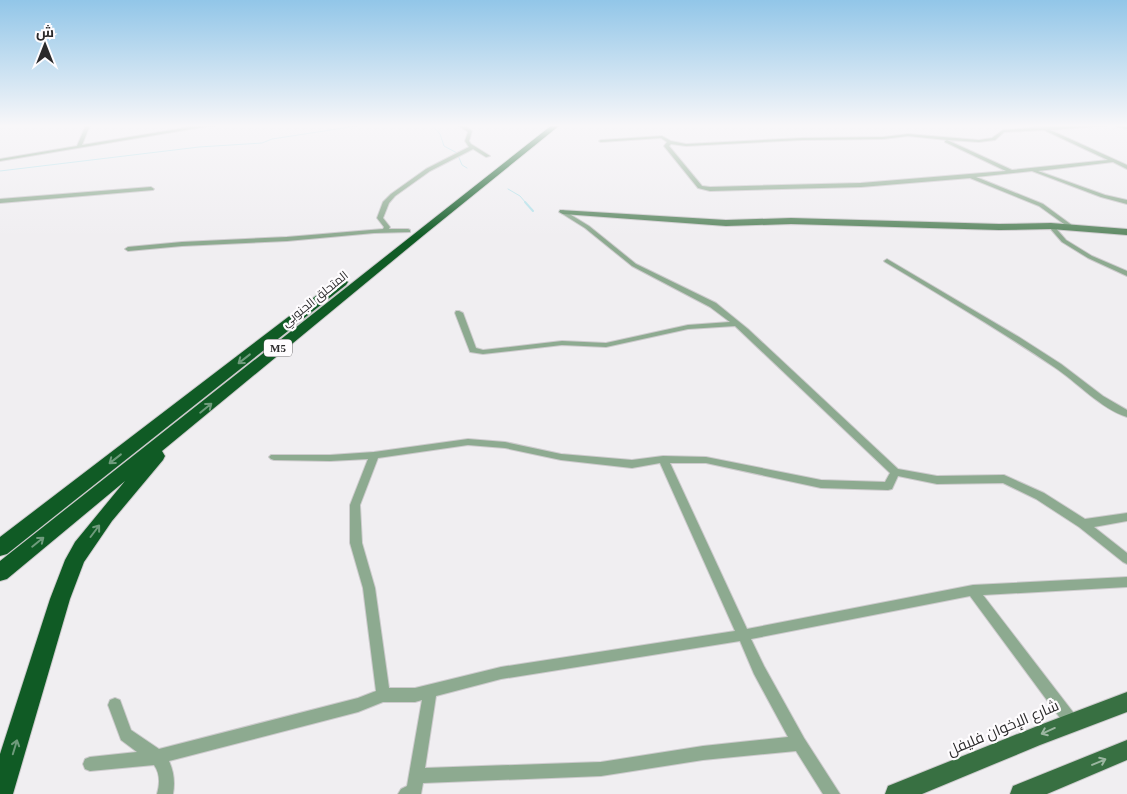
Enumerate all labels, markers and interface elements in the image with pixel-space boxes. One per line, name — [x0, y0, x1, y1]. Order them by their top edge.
north arrow — [20, 20, 70, 70]
text: ش — [36, 24, 54, 41]
street label: المتحلق الجنوبي — [279, 268, 353, 332]
road number: M5 — [264, 339, 292, 356]
one-way arrow — [237, 354, 251, 364]
one-way arrow — [199, 402, 212, 413]
one-way arrow — [109, 453, 122, 464]
one-way arrow — [90, 524, 100, 538]
one-way arrow — [31, 537, 44, 548]
street label: شارع الإخوان فليفل — [945, 697, 1062, 761]
one-way arrow — [1041, 727, 1056, 737]
one-way arrow — [10, 740, 20, 756]
one-way arrow — [1091, 756, 1106, 766]

